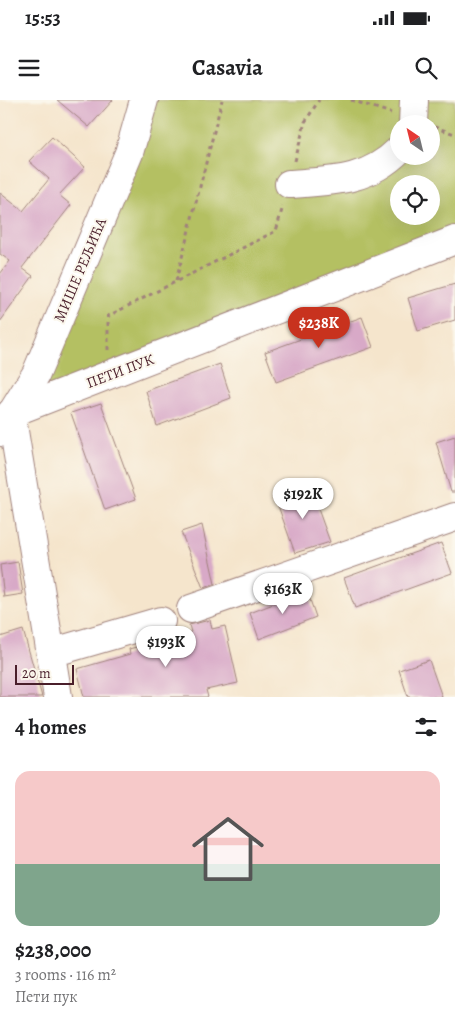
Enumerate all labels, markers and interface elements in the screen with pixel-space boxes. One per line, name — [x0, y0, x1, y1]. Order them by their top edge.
text: 15:53 — [25, 5, 61, 31]
text: Casavia — [192, 53, 263, 83]
icon: menu — [15, 54, 43, 82]
icon: search — [412, 54, 440, 82]
north arrow — [390, 115, 440, 165]
map controls — [390, 115, 440, 225]
button: locate — [390, 175, 440, 225]
street label: МИШЕ РЕЉИЋА — [49, 215, 111, 325]
pin: $238K — [284, 306, 354, 349]
text: $238K — [299, 312, 339, 334]
street label: ПЕТИ ПУК — [83, 349, 157, 393]
pin: $192K — [268, 478, 338, 520]
text: $192K — [284, 483, 322, 505]
pin: $163K — [248, 572, 318, 615]
text: $163K — [264, 578, 302, 600]
pin: $193K — [131, 626, 201, 668]
text: $193K — [147, 631, 185, 653]
scale bar — [15, 662, 74, 685]
text: 20 m — [22, 664, 51, 683]
text: 4 homes — [15, 713, 87, 741]
icon: filters — [412, 713, 440, 741]
icon: home — [183, 804, 273, 894]
text: $238,000 — [15, 936, 91, 964]
text: 3 rooms · 116 m² — [15, 964, 116, 986]
text: Пети пук — [15, 986, 78, 1008]

